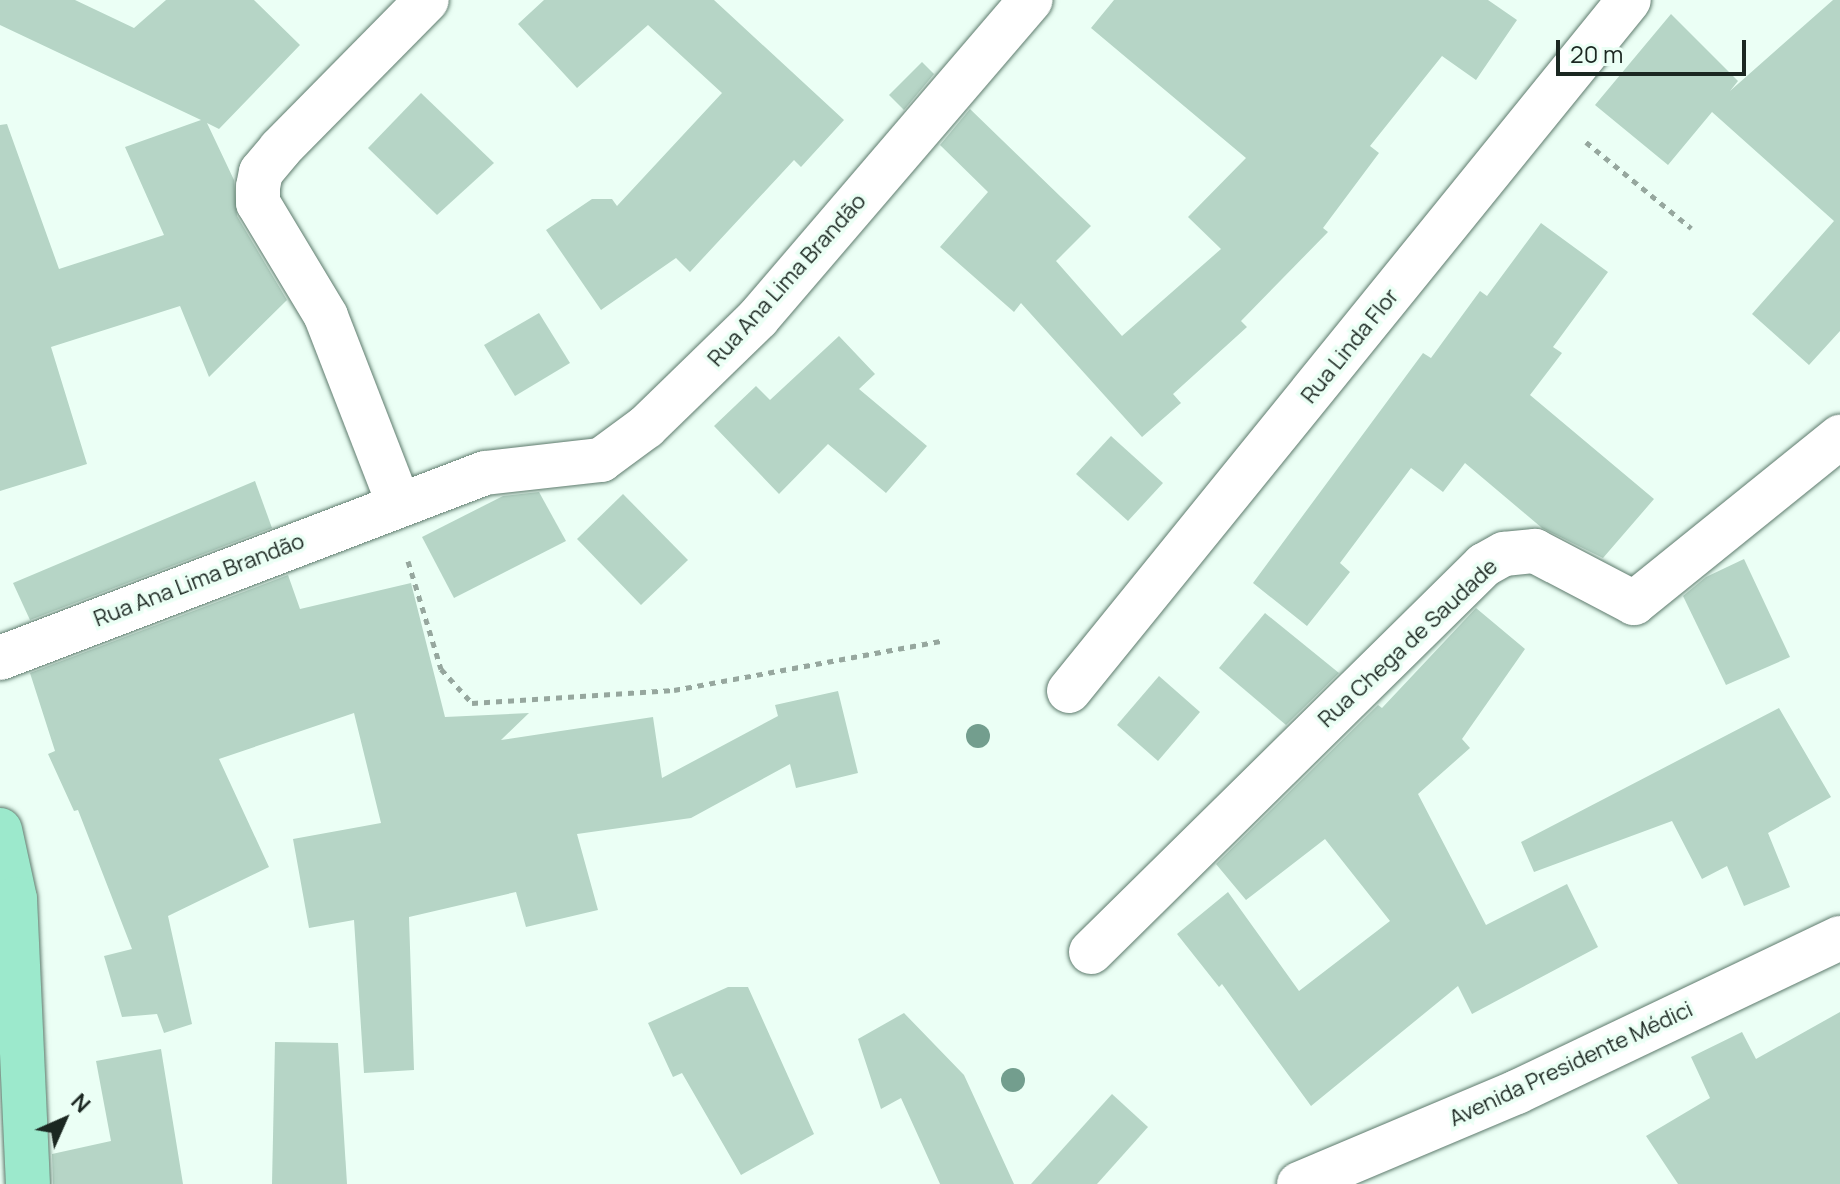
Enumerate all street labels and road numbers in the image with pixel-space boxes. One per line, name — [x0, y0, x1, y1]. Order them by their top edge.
street label: Rua Ana Lima Brandão — [702, 188, 872, 372]
street label: Rua Linda Flor — [1296, 283, 1404, 409]
street label: Rua Ana Lima Brandão — [90, 528, 308, 632]
street label: Rua Chega de Saudade — [1313, 553, 1503, 733]
street label: Avenida Presidente Médici — [1445, 996, 1697, 1132]

